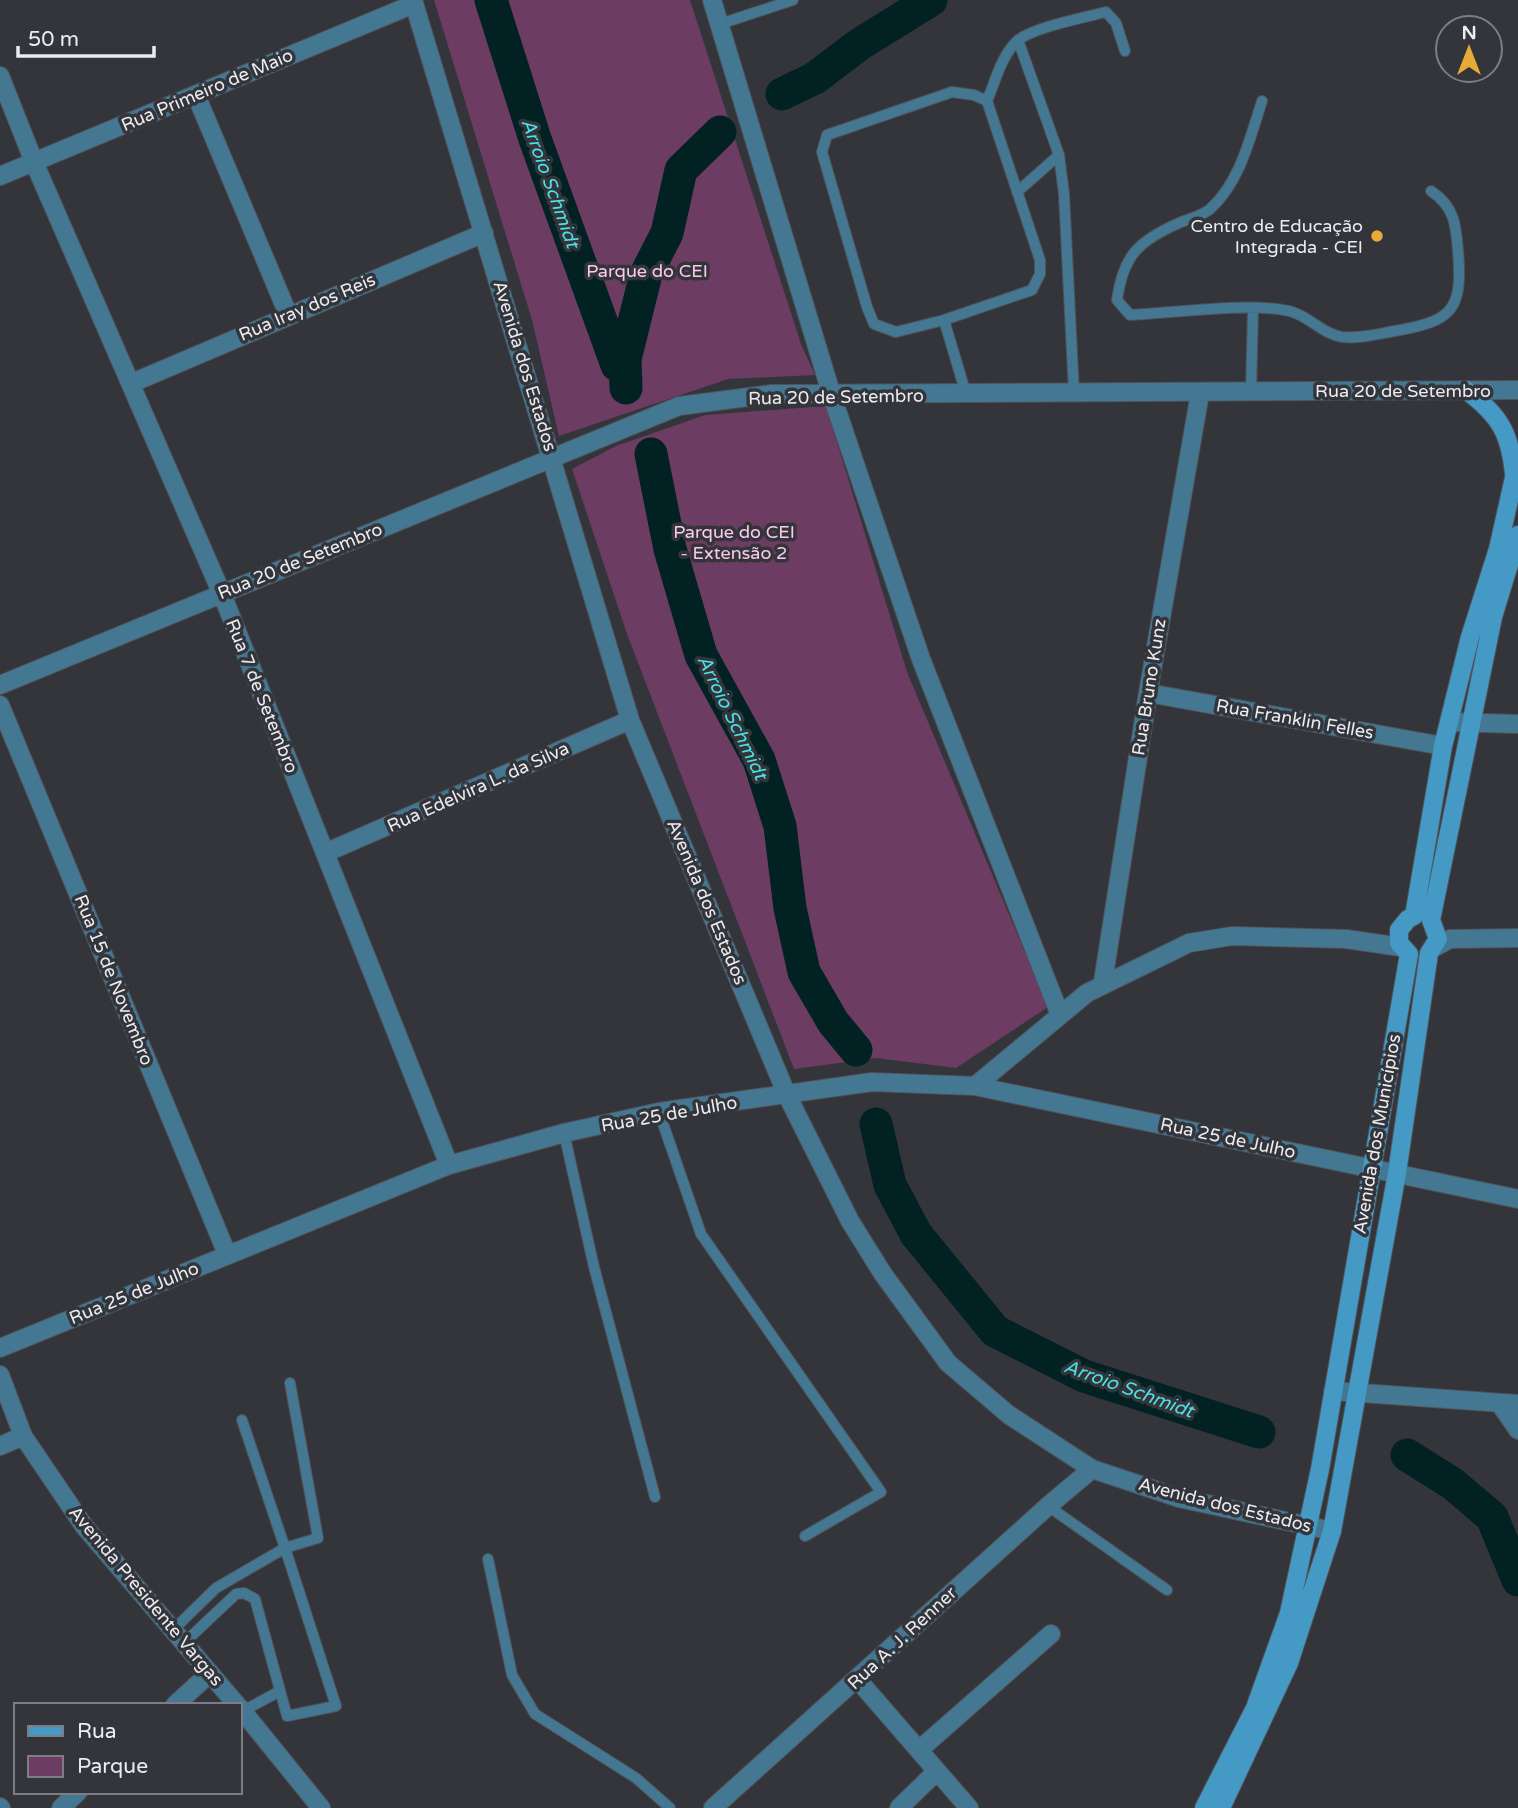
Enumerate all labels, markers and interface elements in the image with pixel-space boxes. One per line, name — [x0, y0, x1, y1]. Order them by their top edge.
scale bar — [18, 14, 154, 58]
north arrow — [1434, 14, 1504, 84]
text: N — [1461, 22, 1477, 44]
text: 50 m — [28, 27, 79, 52]
street label: Rua Primeiro de Maio — [118, 44, 296, 136]
water label: Arroio Schmidt — [516, 116, 585, 254]
place label: Centro de Educação Integrada - CEI — [1191, 215, 1363, 258]
marker: Centro de Educação Integrada - CEI — [1369, 228, 1385, 244]
park label: Parque do CEI — [586, 260, 708, 282]
street label: Rua Iray dos Reis — [235, 268, 379, 346]
street label: Avenida dos Estados — [489, 278, 561, 454]
street label: Rua 20 de Setembro — [1315, 380, 1491, 402]
street label: Rua 20 de Setembro — [748, 384, 924, 410]
street label: Rua 20 de Setembro — [214, 518, 386, 604]
park label: Parque do CEI - Extensão 2 — [673, 521, 795, 564]
street label: Rua 7 de Setembro — [221, 616, 303, 776]
street label: Rua Bruno Kunz — [1127, 617, 1171, 757]
water label: Arroio Schmidt — [692, 652, 773, 786]
street label: Rua Franklin Felles — [1214, 694, 1376, 744]
street label: Rua Edelvira L. da Silva — [384, 737, 572, 837]
street label: Avenida dos Estados — [662, 816, 752, 988]
street label: Rua 15 de Novembro — [70, 891, 158, 1069]
street label: Avenida dos Municípios — [1349, 1032, 1405, 1236]
street label: Rua 25 de Julho — [599, 1091, 739, 1137]
street label: Rua 25 de Julho — [1158, 1113, 1298, 1163]
street label: Rua 25 de Julho — [66, 1257, 202, 1329]
water label: Arroio Schmidt — [1061, 1355, 1199, 1423]
street label: Avenida dos Estados — [1136, 1473, 1314, 1537]
street label: Avenida Presidente Vargas — [64, 1502, 228, 1690]
street label: Rua A. J. Renner — [843, 1582, 961, 1694]
legend — [14, 1703, 242, 1794]
text: Rua — [77, 1719, 117, 1744]
text: Parque — [77, 1754, 148, 1779]

